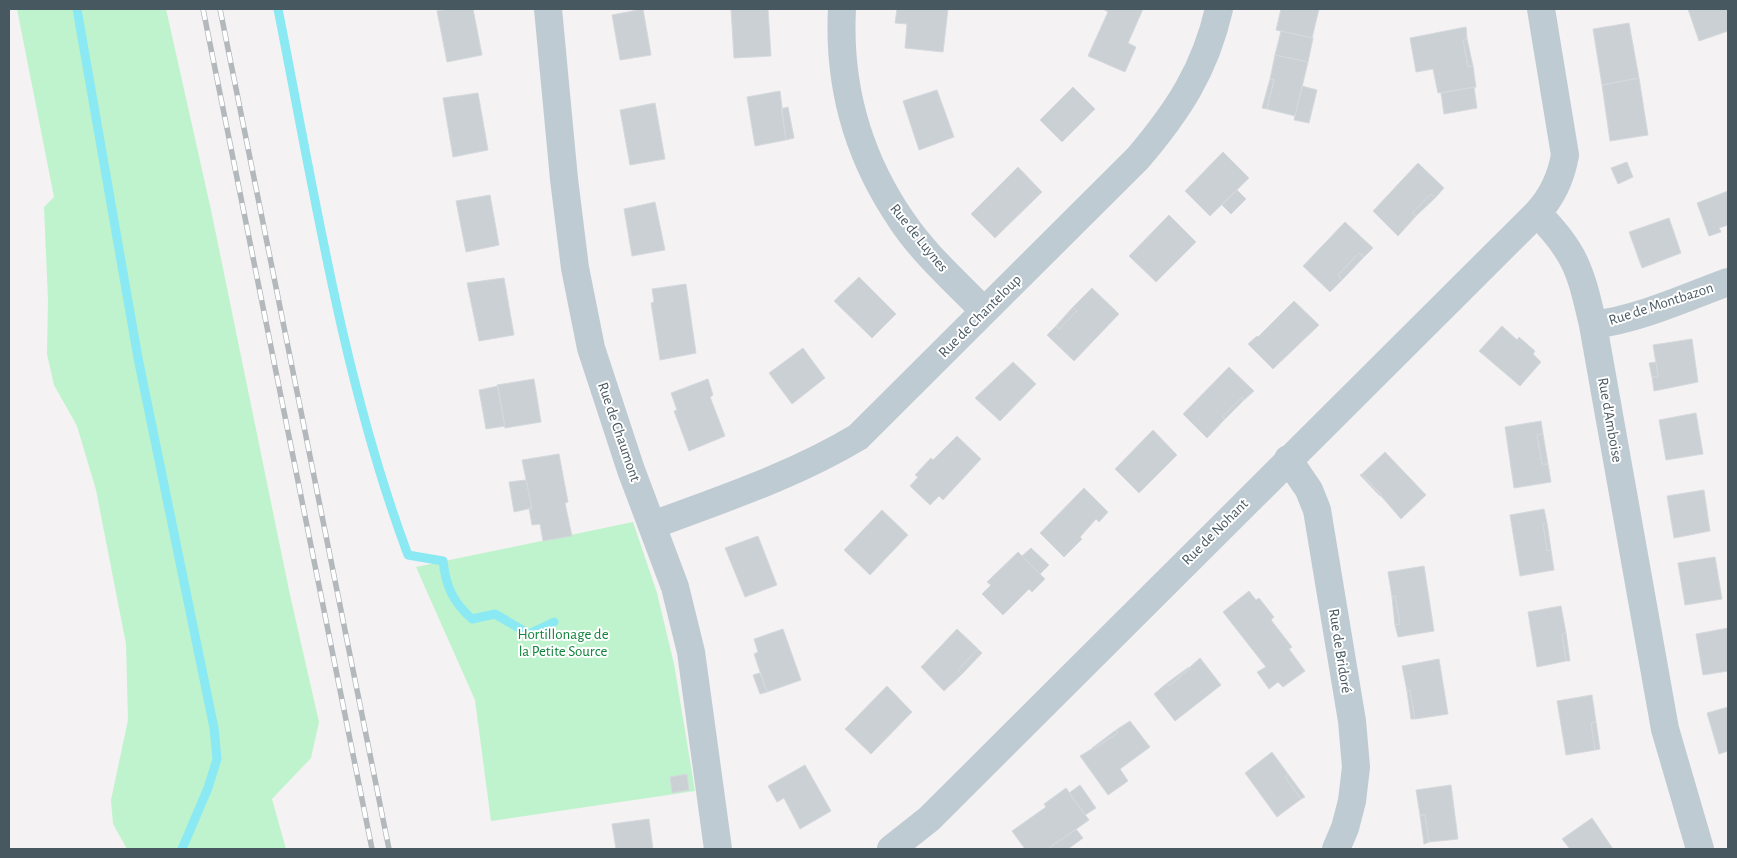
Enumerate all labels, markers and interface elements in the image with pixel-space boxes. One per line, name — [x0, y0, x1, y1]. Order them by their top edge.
street label: Rue de Luynes — [887, 201, 951, 275]
street label: Rue de Chanteloup — [936, 272, 1024, 360]
street label: Rue de Montbazon — [1607, 280, 1715, 328]
street label: Rue d'Amboise — [1595, 376, 1625, 464]
street label: Rue de Chaumont — [595, 380, 643, 484]
street label: Rue de Nohant — [1179, 496, 1251, 568]
street label: Rue de Bridoré — [1326, 608, 1354, 694]
park label: Hortillonage de la Petite Source — [517, 627, 609, 659]

